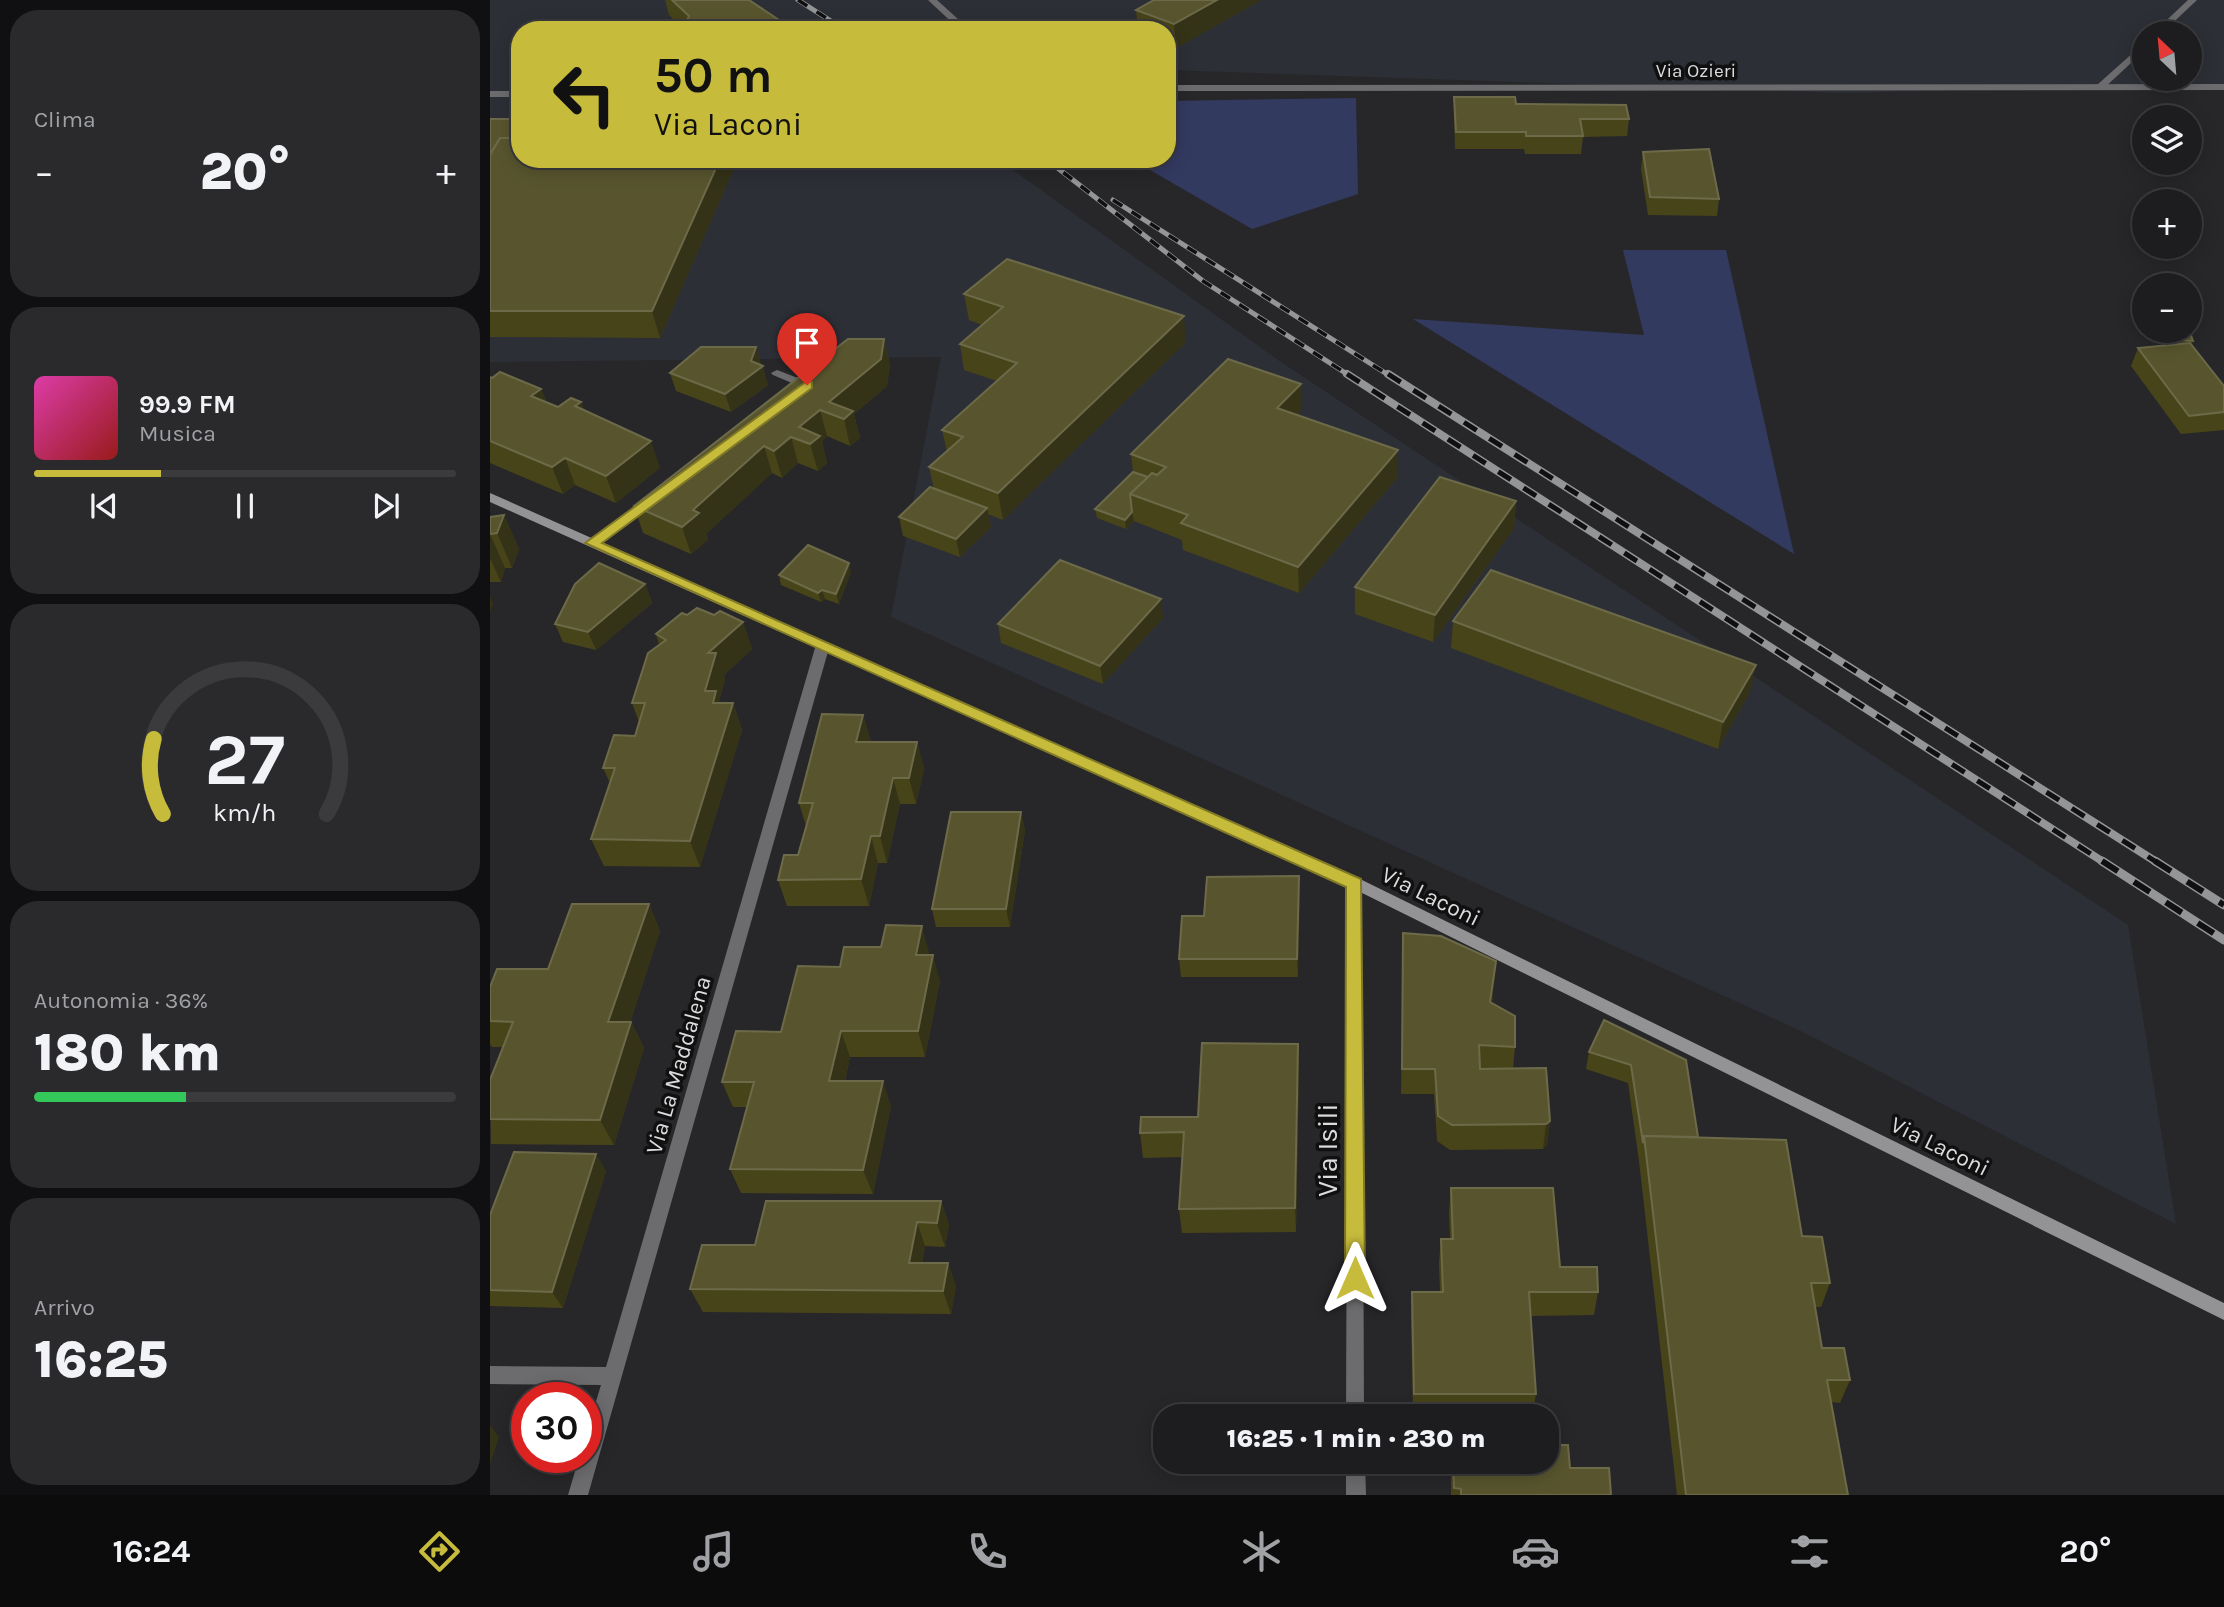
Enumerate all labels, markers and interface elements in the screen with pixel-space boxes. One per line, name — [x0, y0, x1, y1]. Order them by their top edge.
north arrow — [2132, 21, 2202, 91]
map controls — [2132, 21, 2202, 343]
text: 50 m — [654, 47, 772, 104]
icon: left — [539, 49, 630, 140]
street label: Via Ozieri — [1656, 60, 1736, 82]
button: layers — [2132, 105, 2202, 175]
text: Clima — [34, 106, 96, 133]
text: Via Laconi — [654, 106, 802, 143]
text: 20° — [200, 141, 290, 202]
text: − — [34, 150, 54, 195]
text: + — [436, 150, 456, 195]
button: + — [2132, 189, 2202, 259]
button: − — [2132, 273, 2202, 343]
pin — [777, 313, 837, 385]
icon: arrive — [788, 324, 826, 362]
text: 99.9 FM — [139, 389, 236, 420]
text: Musica — [139, 420, 216, 447]
icon: previous — [85, 487, 123, 525]
icon: pause — [226, 487, 264, 525]
icon: next — [367, 487, 405, 525]
text: 27 — [205, 717, 285, 802]
text: km/h — [213, 797, 277, 826]
street label: Via Laconi — [1377, 861, 1485, 932]
street label: Via La Maddalena — [640, 973, 717, 1157]
text: Autonomia · 36% — [34, 987, 208, 1014]
text: 180 km — [34, 1022, 221, 1083]
street label: Via Isili — [1311, 1103, 1344, 1197]
street label: Via Laconi — [1886, 1111, 1994, 1182]
position arrow — [1318, 1241, 1392, 1315]
text: Arrivo — [34, 1294, 95, 1321]
text: 16:25 — [34, 1329, 168, 1390]
speed limit sign: 30 — [511, 1382, 602, 1473]
text: 16:25 · 1 min · 230 m — [1226, 1423, 1486, 1454]
icon: directions — [415, 1527, 464, 1576]
icon: music — [689, 1527, 738, 1576]
icon: phone — [963, 1527, 1012, 1576]
icon: climate — [1237, 1527, 1286, 1576]
icon: car — [1511, 1527, 1560, 1576]
icon: filters — [1785, 1527, 1834, 1576]
text: 16:24 — [113, 1533, 190, 1570]
text: 20° — [2059, 1533, 2111, 1570]

